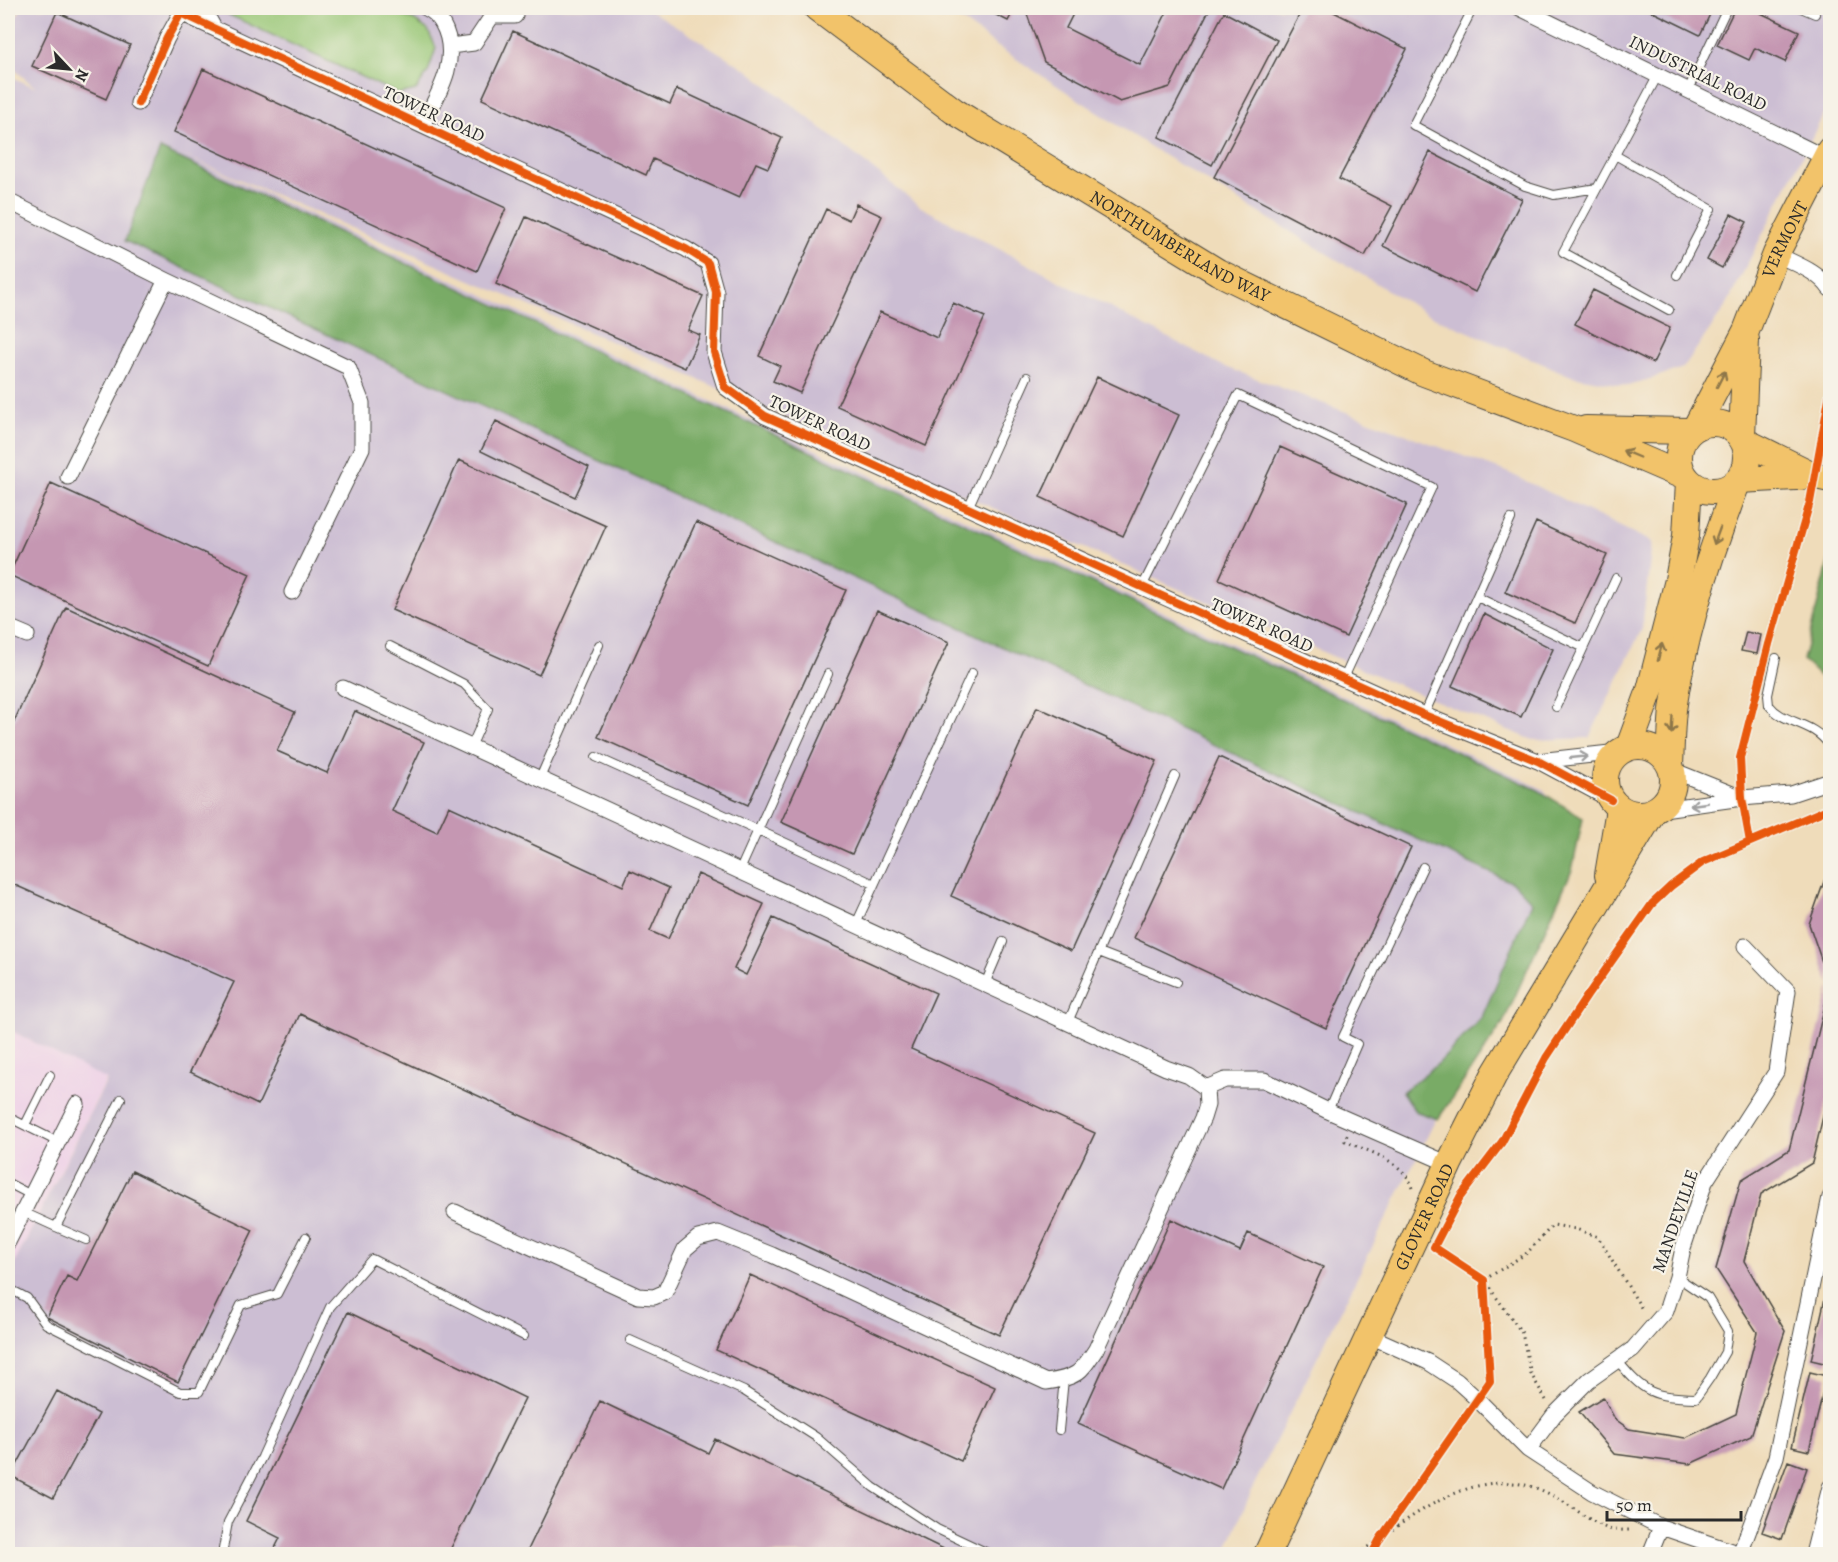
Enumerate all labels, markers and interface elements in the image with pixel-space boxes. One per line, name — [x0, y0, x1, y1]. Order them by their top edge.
street label: INDUSTRIAL ROAD — [1625, 29, 1771, 117]
north arrow — [39, 39, 99, 99]
text: N — [69, 65, 94, 86]
street label: TOWER ROAD — [379, 80, 489, 148]
street label: NORTHUMBERLAND WAY — [1085, 185, 1275, 308]
street label: VERMONT — [1756, 196, 1814, 282]
one-way arrow — [1716, 370, 1727, 388]
street label: TOWER ROAD — [765, 389, 875, 457]
one-way arrow — [1623, 448, 1641, 459]
one-way arrow — [1710, 526, 1721, 545]
street label: TOWER ROAD — [1207, 592, 1317, 658]
one-way arrow — [1654, 642, 1666, 661]
one-way arrow — [1667, 715, 1678, 735]
one-way arrow — [1568, 751, 1588, 762]
one-way arrow — [1689, 799, 1709, 810]
street label: GLOVER ROAD — [1389, 1159, 1460, 1274]
street label: MANDEVILLE — [1646, 1166, 1704, 1276]
scale bar — [1607, 1484, 1740, 1522]
text: 50 m — [1616, 1493, 1652, 1517]

